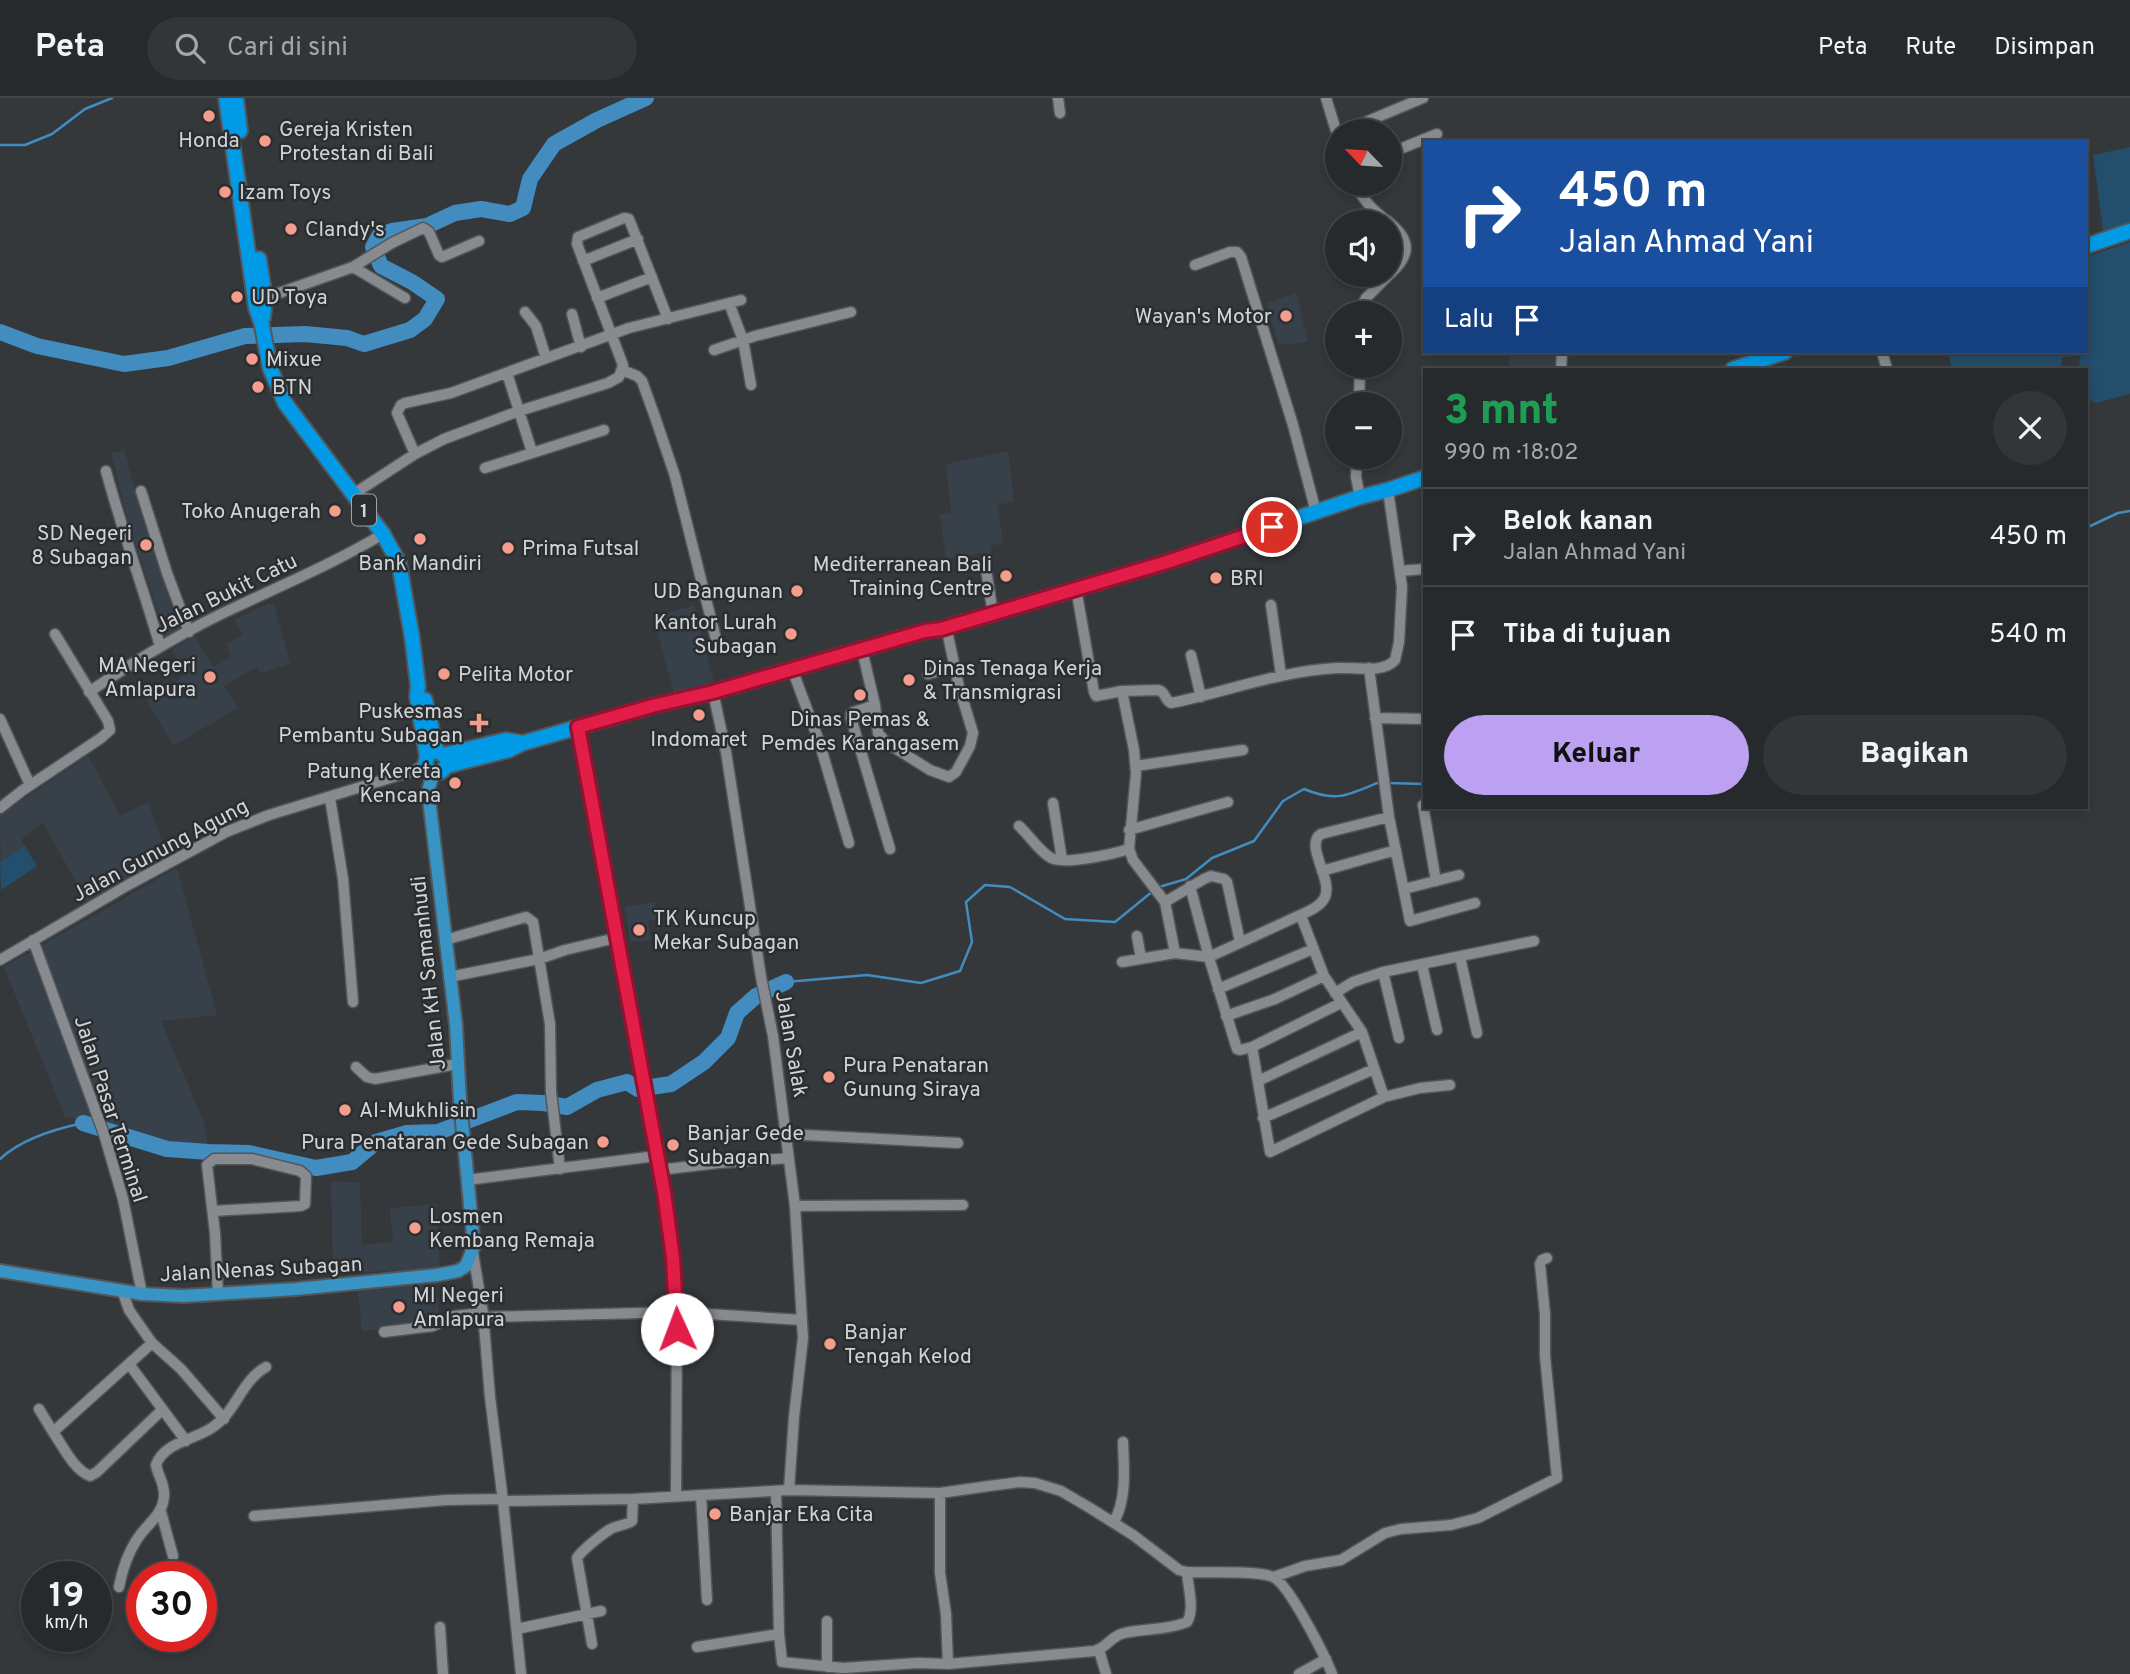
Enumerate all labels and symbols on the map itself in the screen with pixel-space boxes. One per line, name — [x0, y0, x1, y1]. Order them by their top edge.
marker: Honda — [201, 108, 217, 124]
place label: Gereja Kristen Protestan di Bali — [279, 117, 434, 168]
north arrow — [1325, 119, 1402, 196]
place label: Honda — [178, 128, 240, 155]
marker: Gereja Kristen Protestan di Bali — [257, 133, 273, 149]
place label: Izam Toys — [239, 180, 331, 207]
marker: Izam Toys — [217, 184, 233, 200]
place label: Clandy's — [305, 217, 385, 244]
marker: Clandy's — [283, 221, 299, 237]
place label: UD Toya — [251, 285, 328, 312]
marker: UD Toya — [229, 289, 245, 305]
place label: Wayan's Motor — [1135, 304, 1272, 331]
marker: Wayan's Motor — [1278, 308, 1294, 324]
place label: Mixue — [266, 347, 322, 374]
marker: Mixue — [244, 351, 260, 367]
place label: BTN — [272, 375, 312, 402]
marker: BTN — [250, 379, 266, 395]
road number: 1 — [352, 494, 376, 526]
pin — [1242, 497, 1302, 557]
place label: Toko Anugerah — [181, 499, 321, 526]
marker: Toko Anugerah — [327, 503, 343, 519]
place label: SD Negeri 8 Subagan — [31, 521, 132, 572]
marker: Bank Mandiri — [412, 531, 428, 547]
place label: Prima Futsal — [522, 536, 639, 563]
marker: SD Negeri 8 Subagan — [138, 537, 154, 553]
marker: Prima Futsal — [500, 540, 516, 556]
street label: Jalan Bukit Catu — [151, 548, 302, 640]
place label: Bank Mandiri — [358, 551, 482, 578]
place label: Mediterranean Bali Training Centre — [813, 552, 992, 603]
place label: BRI — [1230, 566, 1264, 593]
marker: Mediterranean Bali Training Centre — [998, 568, 1014, 584]
marker: BRI — [1208, 570, 1224, 586]
place label: UD Bangunan — [653, 579, 783, 606]
marker: UD Bangunan — [789, 583, 805, 599]
place label: Kantor Lurah Subagan — [654, 610, 777, 661]
marker: Kantor Lurah Subagan — [783, 626, 799, 642]
place label: MA Negeri Amlapura — [98, 653, 196, 704]
place label: Dinas Tenaga Kerja & Transmigrasi — [923, 656, 1102, 707]
place label: Pelita Motor — [458, 662, 573, 689]
marker: Pelita Motor — [436, 666, 452, 682]
marker: MA Negeri Amlapura — [202, 669, 218, 685]
marker: Dinas Tenaga Kerja & Transmigrasi — [901, 672, 917, 688]
marker: Dinas Pemas & Pemdes Karangasem — [852, 687, 868, 703]
place label: Puskesmas Pembantu Subagan — [278, 699, 463, 750]
marker: Indomaret — [691, 707, 707, 723]
place label: Dinas Pemas & Pemdes Karangasem — [761, 707, 959, 758]
marker: Puskesmas Pembantu Subagan — [469, 713, 489, 733]
place label: Indomaret — [650, 727, 748, 754]
place label: Patung Kereta Kencana — [307, 759, 441, 810]
marker: Patung Kereta Kencana — [447, 775, 463, 791]
street label: Jalan Gunung Agung — [68, 793, 254, 909]
street label: Jalan KH Samanhudi — [406, 874, 453, 1071]
place label: TK Kuncup Mekar Subagan — [653, 906, 799, 957]
marker: TK Kuncup Mekar Subagan — [631, 922, 647, 938]
street label: Jalan Salak — [768, 989, 813, 1099]
street label: Jalan Pasar Terminal — [67, 1013, 152, 1206]
place label: Pura Penataran Gunung Siraya — [843, 1053, 989, 1104]
marker: Pura Penataran Gunung Siraya — [821, 1069, 837, 1085]
place label: Al-Mukhlisin — [359, 1098, 476, 1125]
marker: Al-Mukhlisin — [337, 1102, 353, 1118]
place label: Banjar Gede Subagan — [687, 1121, 804, 1172]
place label: Pura Penataran Gede Subagan — [301, 1130, 589, 1157]
marker: Pura Penataran Gede Subagan — [595, 1134, 611, 1150]
marker: Banjar Gede Subagan — [665, 1137, 681, 1153]
place label: Losmen Kembang Remaja — [429, 1204, 595, 1255]
marker: Losmen Kembang Remaja — [407, 1220, 423, 1236]
street label: Jalan Nenas Subagan — [159, 1252, 363, 1289]
place label: MI Negeri Amlapura — [413, 1283, 505, 1334]
position arrow — [640, 1292, 714, 1366]
marker: MI Negeri Amlapura — [391, 1299, 407, 1315]
place label: Banjar Tengah Kelod — [844, 1320, 972, 1371]
marker: Banjar Tengah Kelod — [822, 1336, 838, 1352]
place label: Banjar Eka Cita — [729, 1502, 873, 1529]
marker: Banjar Eka Cita — [707, 1506, 723, 1522]
speed limit sign: 30 — [126, 1561, 217, 1652]

